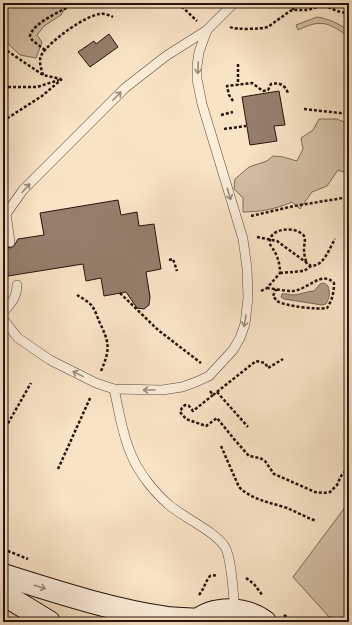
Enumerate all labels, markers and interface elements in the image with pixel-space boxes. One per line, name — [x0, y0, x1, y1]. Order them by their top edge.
one-way arrow — [194, 61, 201, 74]
one-way arrow — [112, 91, 122, 101]
one-way arrow — [21, 183, 30, 193]
one-way arrow — [226, 187, 233, 200]
one-way arrow — [241, 314, 249, 327]
one-way arrow — [73, 370, 85, 377]
one-way arrow — [143, 386, 156, 394]
one-way arrow — [34, 584, 47, 591]

